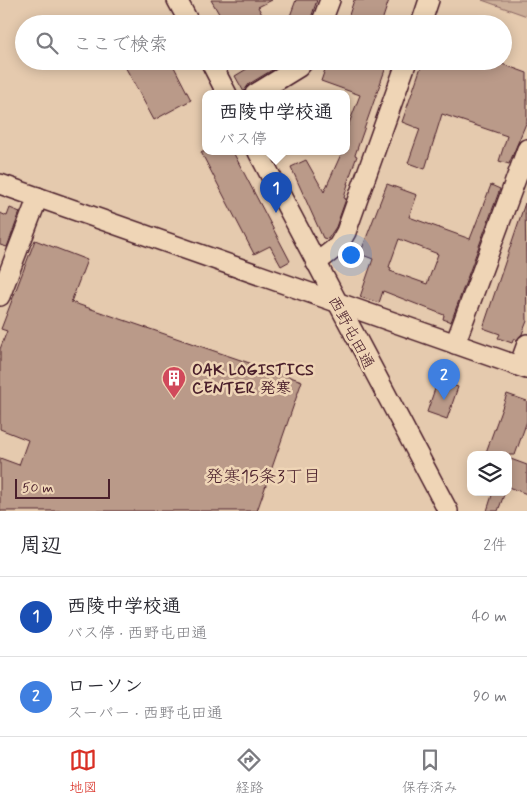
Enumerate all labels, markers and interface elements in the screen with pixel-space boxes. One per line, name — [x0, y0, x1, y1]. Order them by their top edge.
search box — [15, 15, 512, 70]
icon: search — [33, 29, 61, 57]
text: ここで検索 — [73, 32, 168, 57]
popup — [202, 90, 350, 155]
text: 西陵中学校通 — [219, 100, 333, 125]
text: バス停 — [219, 129, 267, 150]
pin: 1 — [260, 172, 292, 213]
your location — [338, 242, 364, 268]
street label: 西野屯田通 — [323, 292, 379, 373]
pin: 2 — [428, 359, 460, 400]
place label: OAK LOGISTICS CENTER 発寒 — [192, 360, 314, 399]
building icon: OAK LOGISTICS CENTER 発寒 — [161, 365, 187, 399]
map controls — [467, 451, 512, 496]
button: layers — [467, 451, 512, 496]
district label: 発寒15条3丁目 — [205, 465, 321, 489]
scale bar — [15, 476, 110, 499]
text: 50 m — [22, 479, 53, 497]
text: 周辺 — [20, 532, 62, 560]
text: 2件 — [483, 535, 507, 556]
text: 西陵中学校通 — [67, 594, 181, 619]
text: 1 — [32, 606, 40, 627]
text: 40 m — [471, 606, 507, 627]
text: バス停 · 西野屯田通 — [67, 623, 207, 644]
text: ローソン — [67, 674, 143, 699]
text: 2 — [32, 686, 40, 707]
text: 90 m — [473, 686, 507, 707]
text: スーパー · 西野屯田通 — [67, 703, 223, 724]
tab: 地図 — [69, 746, 97, 797]
tab: 経路 — [235, 746, 263, 797]
tab: 保存済み — [402, 746, 458, 797]

